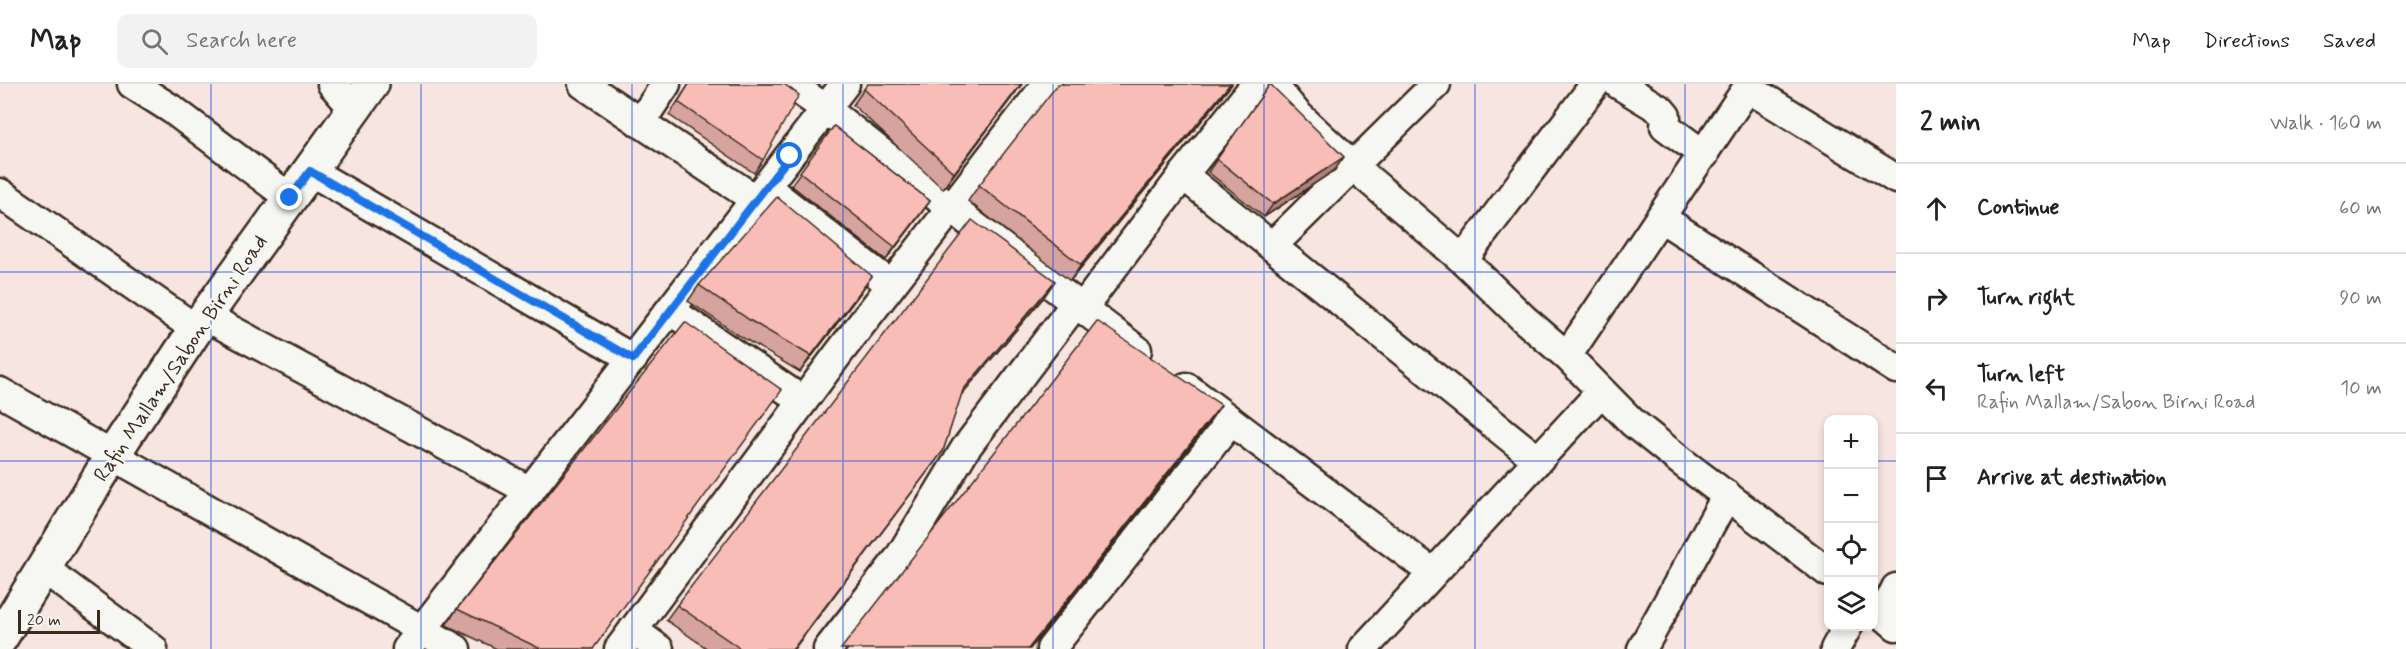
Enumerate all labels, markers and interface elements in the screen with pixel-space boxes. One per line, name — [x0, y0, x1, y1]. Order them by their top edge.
search box — [117, 14, 537, 68]
text: Map — [30, 23, 81, 60]
icon: search — [138, 25, 171, 58]
text: Search here — [186, 27, 297, 55]
text: Map — [2132, 27, 2171, 55]
text: Directions — [2204, 27, 2290, 55]
text: Saved — [2323, 27, 2376, 55]
text: 2 min — [1920, 106, 1981, 140]
text: Walk · 160 m — [2270, 110, 2382, 137]
route start — [776, 142, 802, 168]
route end — [276, 184, 302, 210]
icon: ahead — [1920, 192, 1953, 225]
text: Continue — [1977, 194, 2059, 222]
text: 60 m — [2339, 195, 2382, 222]
street label: Rafin Mallam/Sabon Birni Road — [87, 230, 274, 488]
icon: right — [1920, 282, 1953, 315]
text: Turn right — [1977, 284, 2075, 312]
text: 90 m — [2339, 285, 2382, 312]
text: Turn left — [1977, 361, 2065, 389]
icon: left — [1920, 372, 1953, 405]
text: 10 m — [2340, 375, 2382, 402]
text: Rafin Mallam/Sabon Birni Road — [1977, 389, 2255, 416]
map controls — [1824, 415, 1878, 631]
button: + — [1824, 415, 1878, 469]
icon: arrive — [1920, 462, 1953, 495]
text: Arrive at destination — [1977, 464, 2167, 492]
button: − — [1824, 469, 1878, 523]
button: locate — [1824, 523, 1878, 577]
button: layers — [1824, 577, 1878, 631]
scale bar — [18, 607, 100, 634]
text: 20 m — [27, 610, 61, 631]

